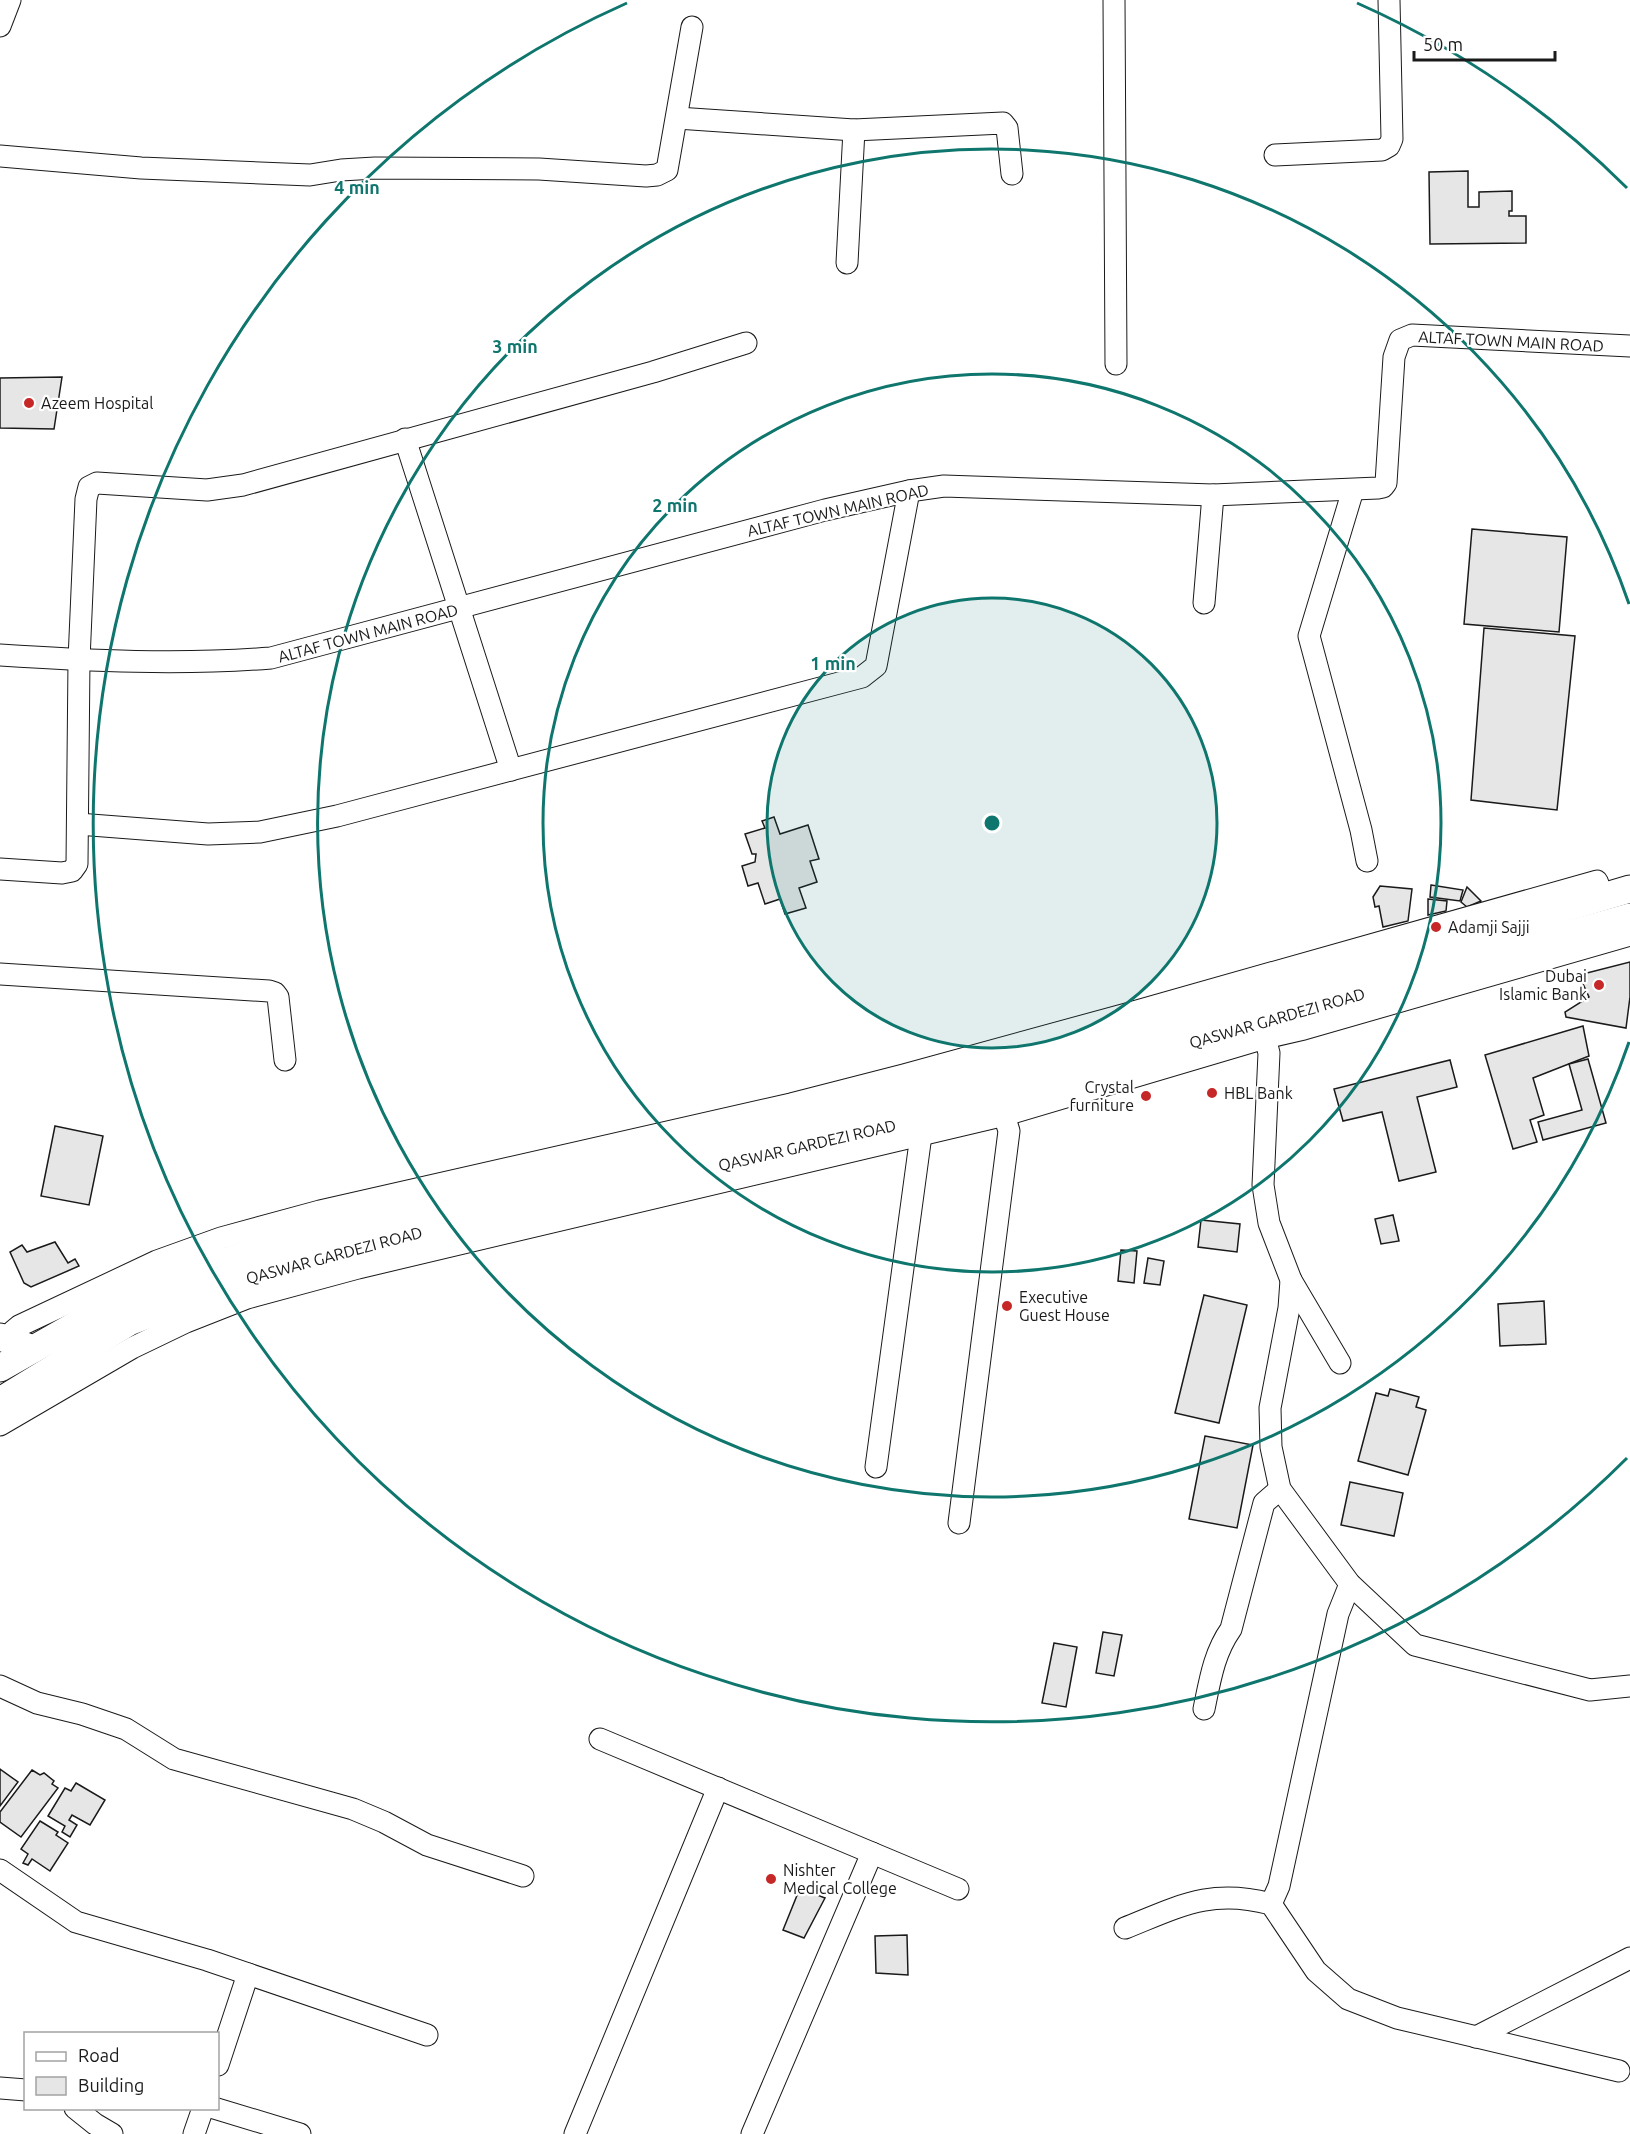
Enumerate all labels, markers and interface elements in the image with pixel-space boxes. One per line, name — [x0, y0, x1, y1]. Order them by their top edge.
scale bar — [1414, 24, 1555, 62]
text: 50 m — [1423, 34, 1463, 54]
text: 4 min — [334, 177, 380, 197]
street label: ALTAF TOWN MAIN ROAD — [1418, 327, 1604, 355]
text: 3 min — [492, 336, 538, 356]
place label: Azeem Hospital — [41, 394, 153, 412]
marker: Azeem Hospital — [22, 396, 36, 410]
street label: ALTAF TOWN MAIN ROAD — [745, 480, 931, 540]
text: 2 min — [652, 495, 698, 515]
street label: ALTAF TOWN MAIN ROAD — [276, 600, 460, 666]
text: 1 min — [810, 653, 856, 673]
centre of rings — [982, 813, 1002, 833]
place label: Adamji Sajji — [1448, 918, 1530, 936]
marker: Adamji Sajji — [1429, 920, 1443, 934]
place label: Dubai Islamic Bank — [1499, 967, 1587, 1003]
marker: Dubai Islamic Bank — [1592, 978, 1606, 992]
street label: QASWAR GARDEZI ROAD — [1187, 984, 1367, 1052]
place label: Crystal furniture — [1069, 1078, 1134, 1114]
place label: HBL Bank — [1224, 1084, 1293, 1102]
marker: HBL Bank — [1205, 1086, 1219, 1100]
marker: Crystal furniture — [1139, 1089, 1153, 1103]
street label: QASWAR GARDEZI ROAD — [716, 1116, 898, 1174]
street label: QASWAR GARDEZI ROAD — [244, 1223, 424, 1287]
place label: Executive Guest House — [1019, 1288, 1110, 1324]
marker: Executive Guest House — [1000, 1299, 1014, 1313]
place label: Nishter Medical College — [783, 1861, 897, 1897]
marker: Nishter Medical College — [764, 1872, 778, 1886]
legend — [24, 2032, 219, 2110]
text: Road — [78, 2045, 120, 2065]
text: Building — [78, 2075, 144, 2095]

